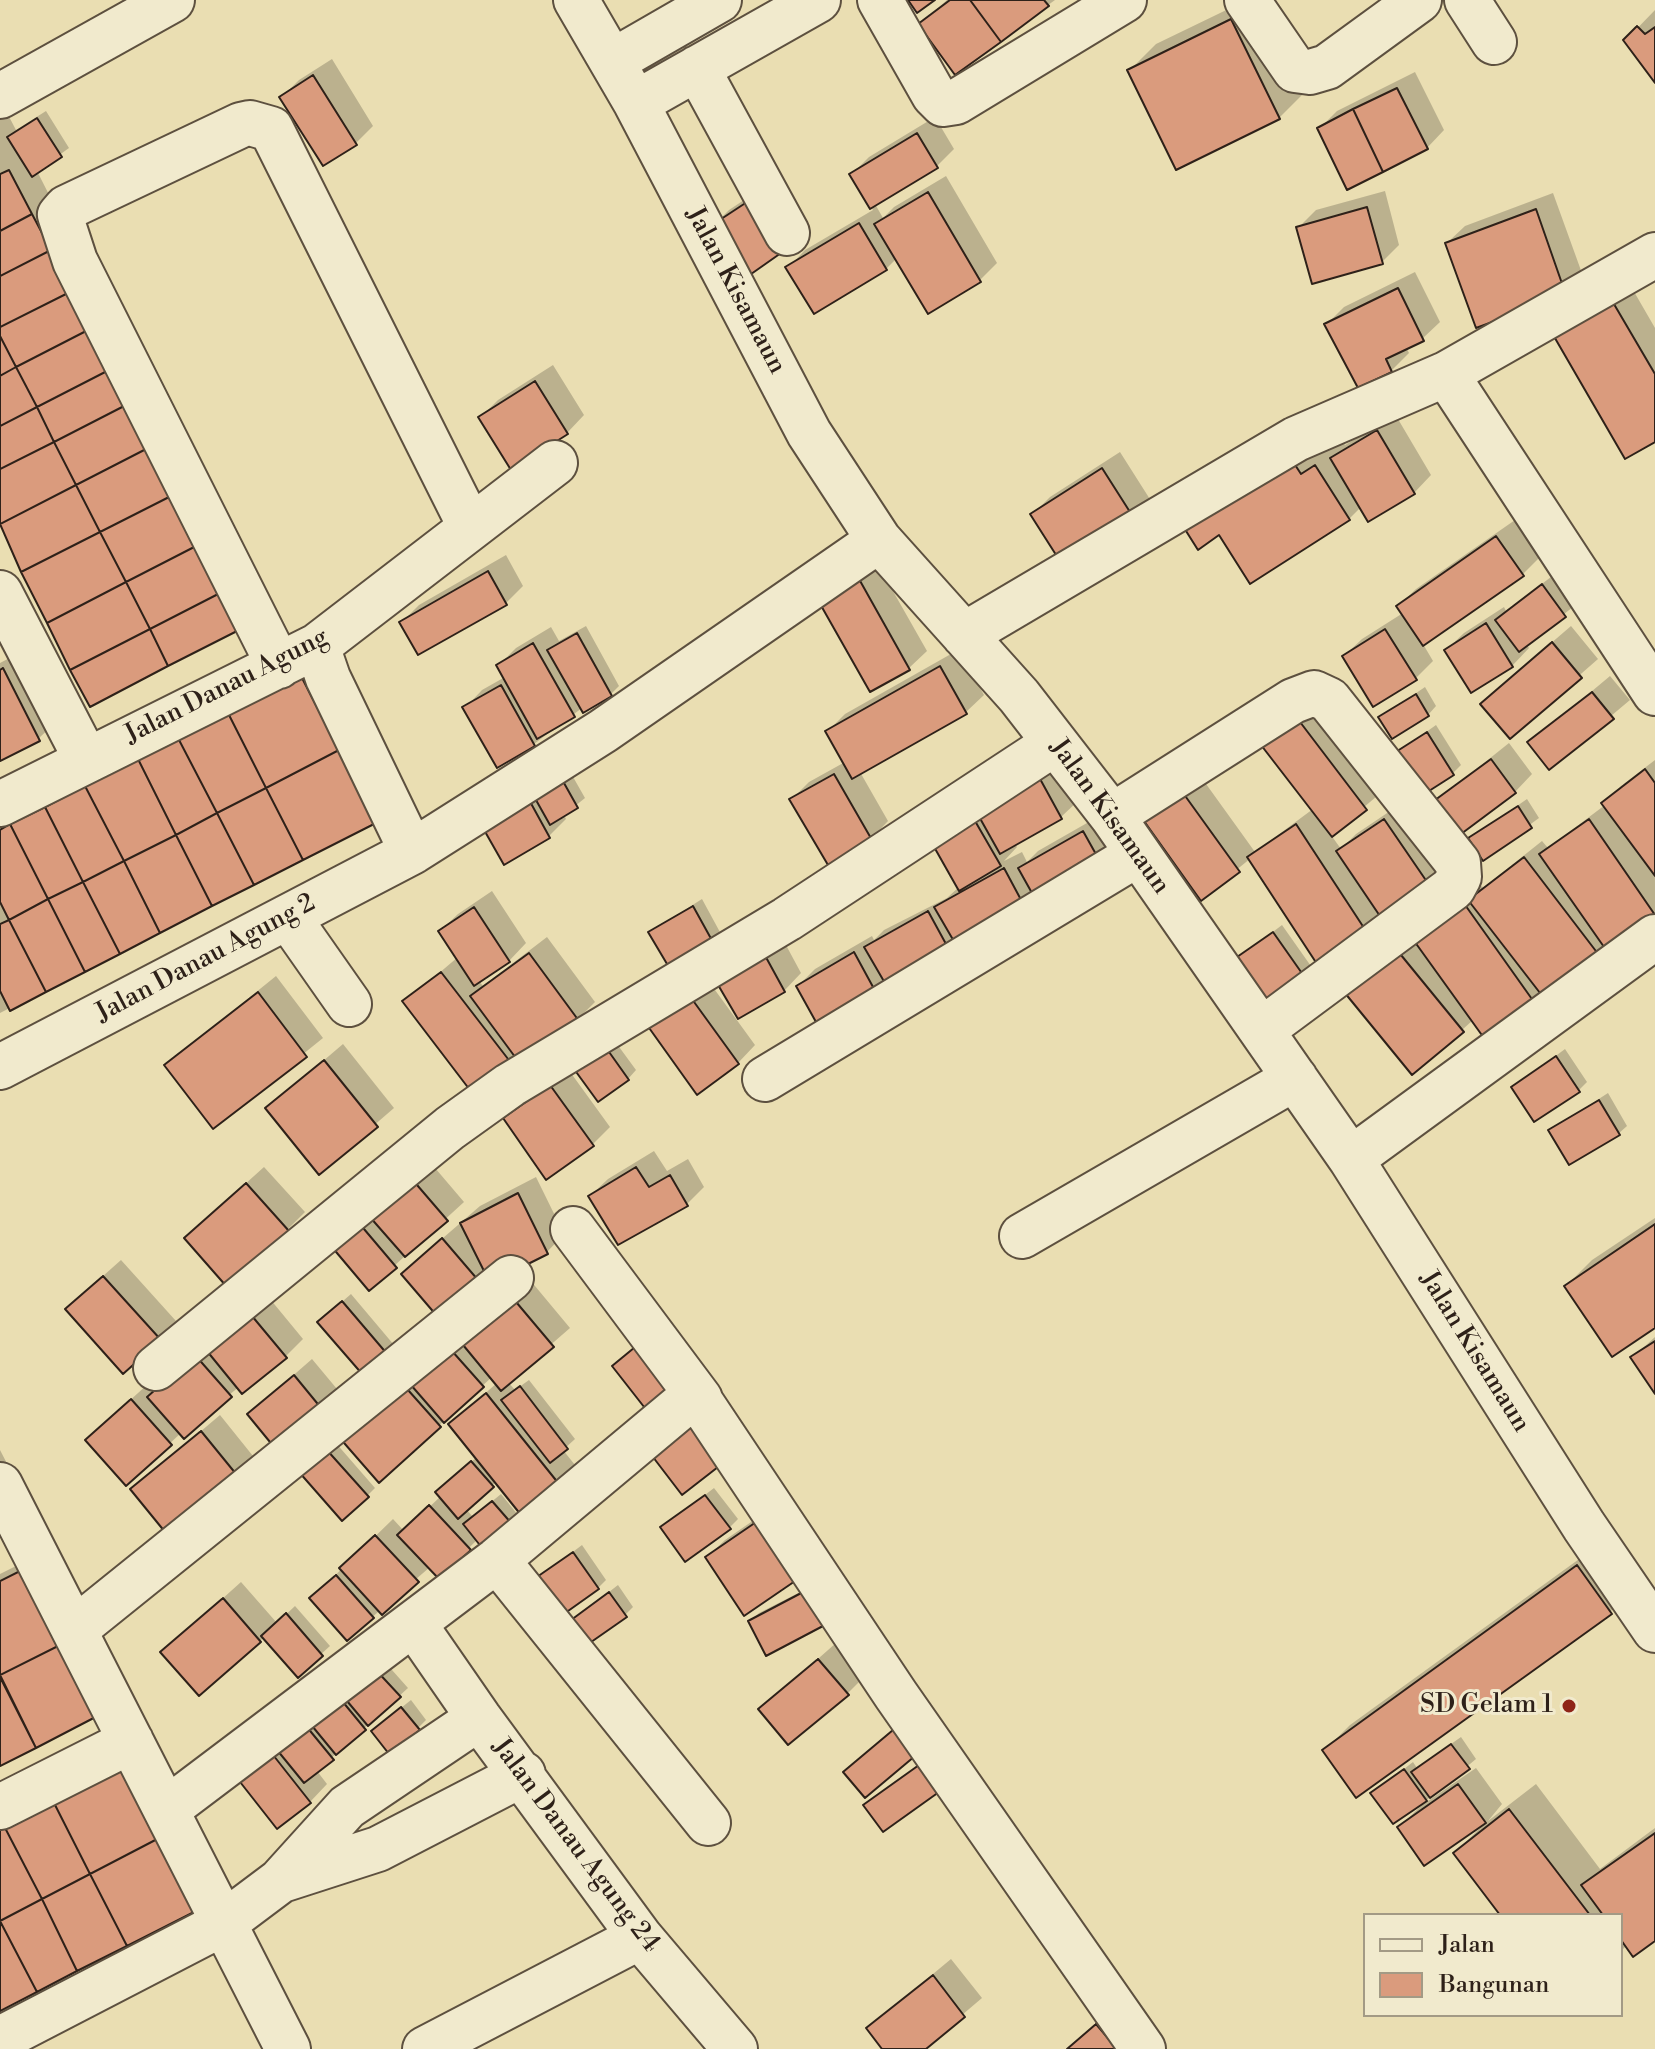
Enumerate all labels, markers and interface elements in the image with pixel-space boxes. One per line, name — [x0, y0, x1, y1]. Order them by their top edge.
street label: Jalan Kisamaun — [678, 202, 792, 380]
street label: Jalan Danau Agung — [120, 622, 334, 752]
street label: Jalan Kisamaun — [1042, 733, 1176, 901]
street label: Jalan Danau Agung 2 — [91, 888, 321, 1030]
street label: Jalan Kisamaun — [1412, 1266, 1536, 1438]
place label: SD Gelam 1 — [1420, 1690, 1553, 1722]
marker: SD Gelam 1 — [1560, 1697, 1578, 1715]
street label: Jalan Danau Agung 24 — [484, 1733, 666, 1959]
legend — [1363, 1913, 1623, 2017]
text: Jalan — [1439, 1930, 1495, 1960]
text: Bangunan — [1439, 1970, 1549, 2000]

